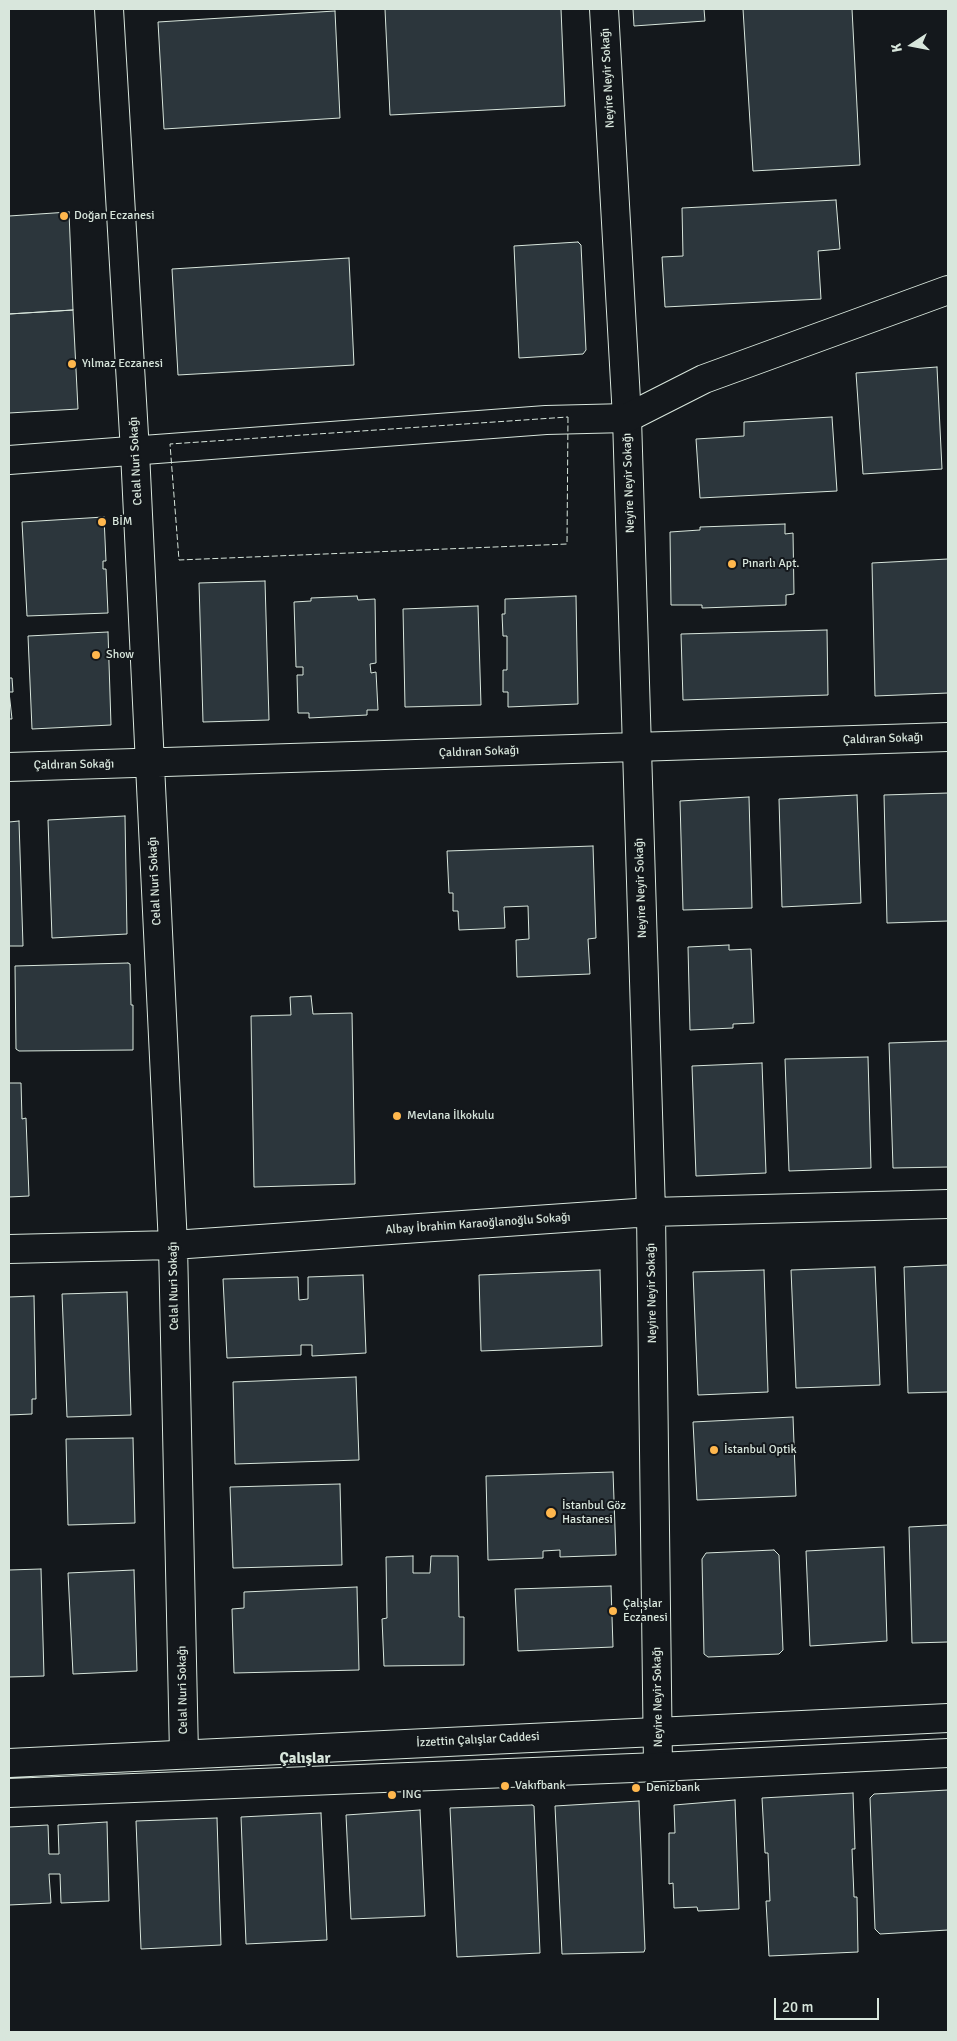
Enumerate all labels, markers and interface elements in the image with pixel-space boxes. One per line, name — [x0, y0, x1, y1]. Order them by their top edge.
north arrow — [887, 20, 937, 70]
street label: Neyire Neyir Sokağı — [598, 27, 618, 129]
text: K — [888, 42, 906, 54]
place label: Doğan Eczanesi — [74, 209, 154, 223]
marker: Doğan Eczanesi — [58, 210, 70, 222]
place label: Yılmaz Eczanesi — [82, 357, 163, 371]
marker: Yılmaz Eczanesi — [66, 358, 78, 370]
street label: Celal Nuri Sokağı — [126, 416, 146, 506]
street label: Neyire Neyir Sokağı — [620, 433, 638, 533]
place label: BİM — [112, 515, 132, 529]
marker: BİM — [96, 516, 108, 528]
place label: Pınarlı Apt. — [742, 557, 800, 571]
marker: Pınarlı Apt. — [726, 558, 738, 570]
place label: Show — [106, 648, 134, 662]
marker: Show — [90, 649, 102, 661]
street label: Çaldıran Sokağı — [843, 730, 923, 748]
street label: Çaldıran Sokağı — [439, 743, 519, 761]
street label: Çaldıran Sokağı — [34, 757, 114, 773]
street label: Celal Nuri Sokağı — [145, 836, 165, 926]
street label: Neyire Neyir Sokağı — [632, 838, 650, 938]
place label: Mevlana İlkokulu — [407, 1109, 494, 1123]
marker: Mevlana İlkokulu — [391, 1110, 403, 1122]
street label: Albay İbrahim Karaoğlanoğlu Sokağı — [385, 1210, 571, 1238]
street label: Celal Nuri Sokağı — [166, 1242, 182, 1330]
street label: Neyire Neyir Sokağı — [644, 1243, 660, 1343]
place label: İstanbul Optik — [724, 1443, 796, 1457]
marker: İstanbul Optik — [708, 1444, 720, 1456]
place label: İstanbul Göz Hastanesi — [562, 1499, 626, 1527]
marker: İstanbul Göz Hastanesi — [544, 1506, 558, 1520]
place label: Çalışlar Eczanesi — [623, 1597, 668, 1625]
marker: Çalışlar Eczanesi — [607, 1605, 619, 1617]
street label: Celal Nuri Sokağı — [175, 1646, 191, 1734]
street label: Neyire Neyir Sokağı — [650, 1647, 666, 1747]
street label: İzzettin Çalışlar Caddesi — [416, 1730, 540, 1750]
district label: Çalışlar — [280, 1750, 330, 1768]
place label: Vakıfbank — [515, 1779, 566, 1793]
marker: Vakıfbank — [499, 1780, 511, 1792]
place label: Denizbank — [646, 1781, 700, 1795]
marker: Denizbank — [630, 1782, 642, 1794]
place label: ING — [402, 1788, 421, 1802]
marker: ING — [386, 1789, 398, 1801]
scale bar — [777, 1988, 882, 2020]
text: 20 m — [782, 1998, 813, 2016]

